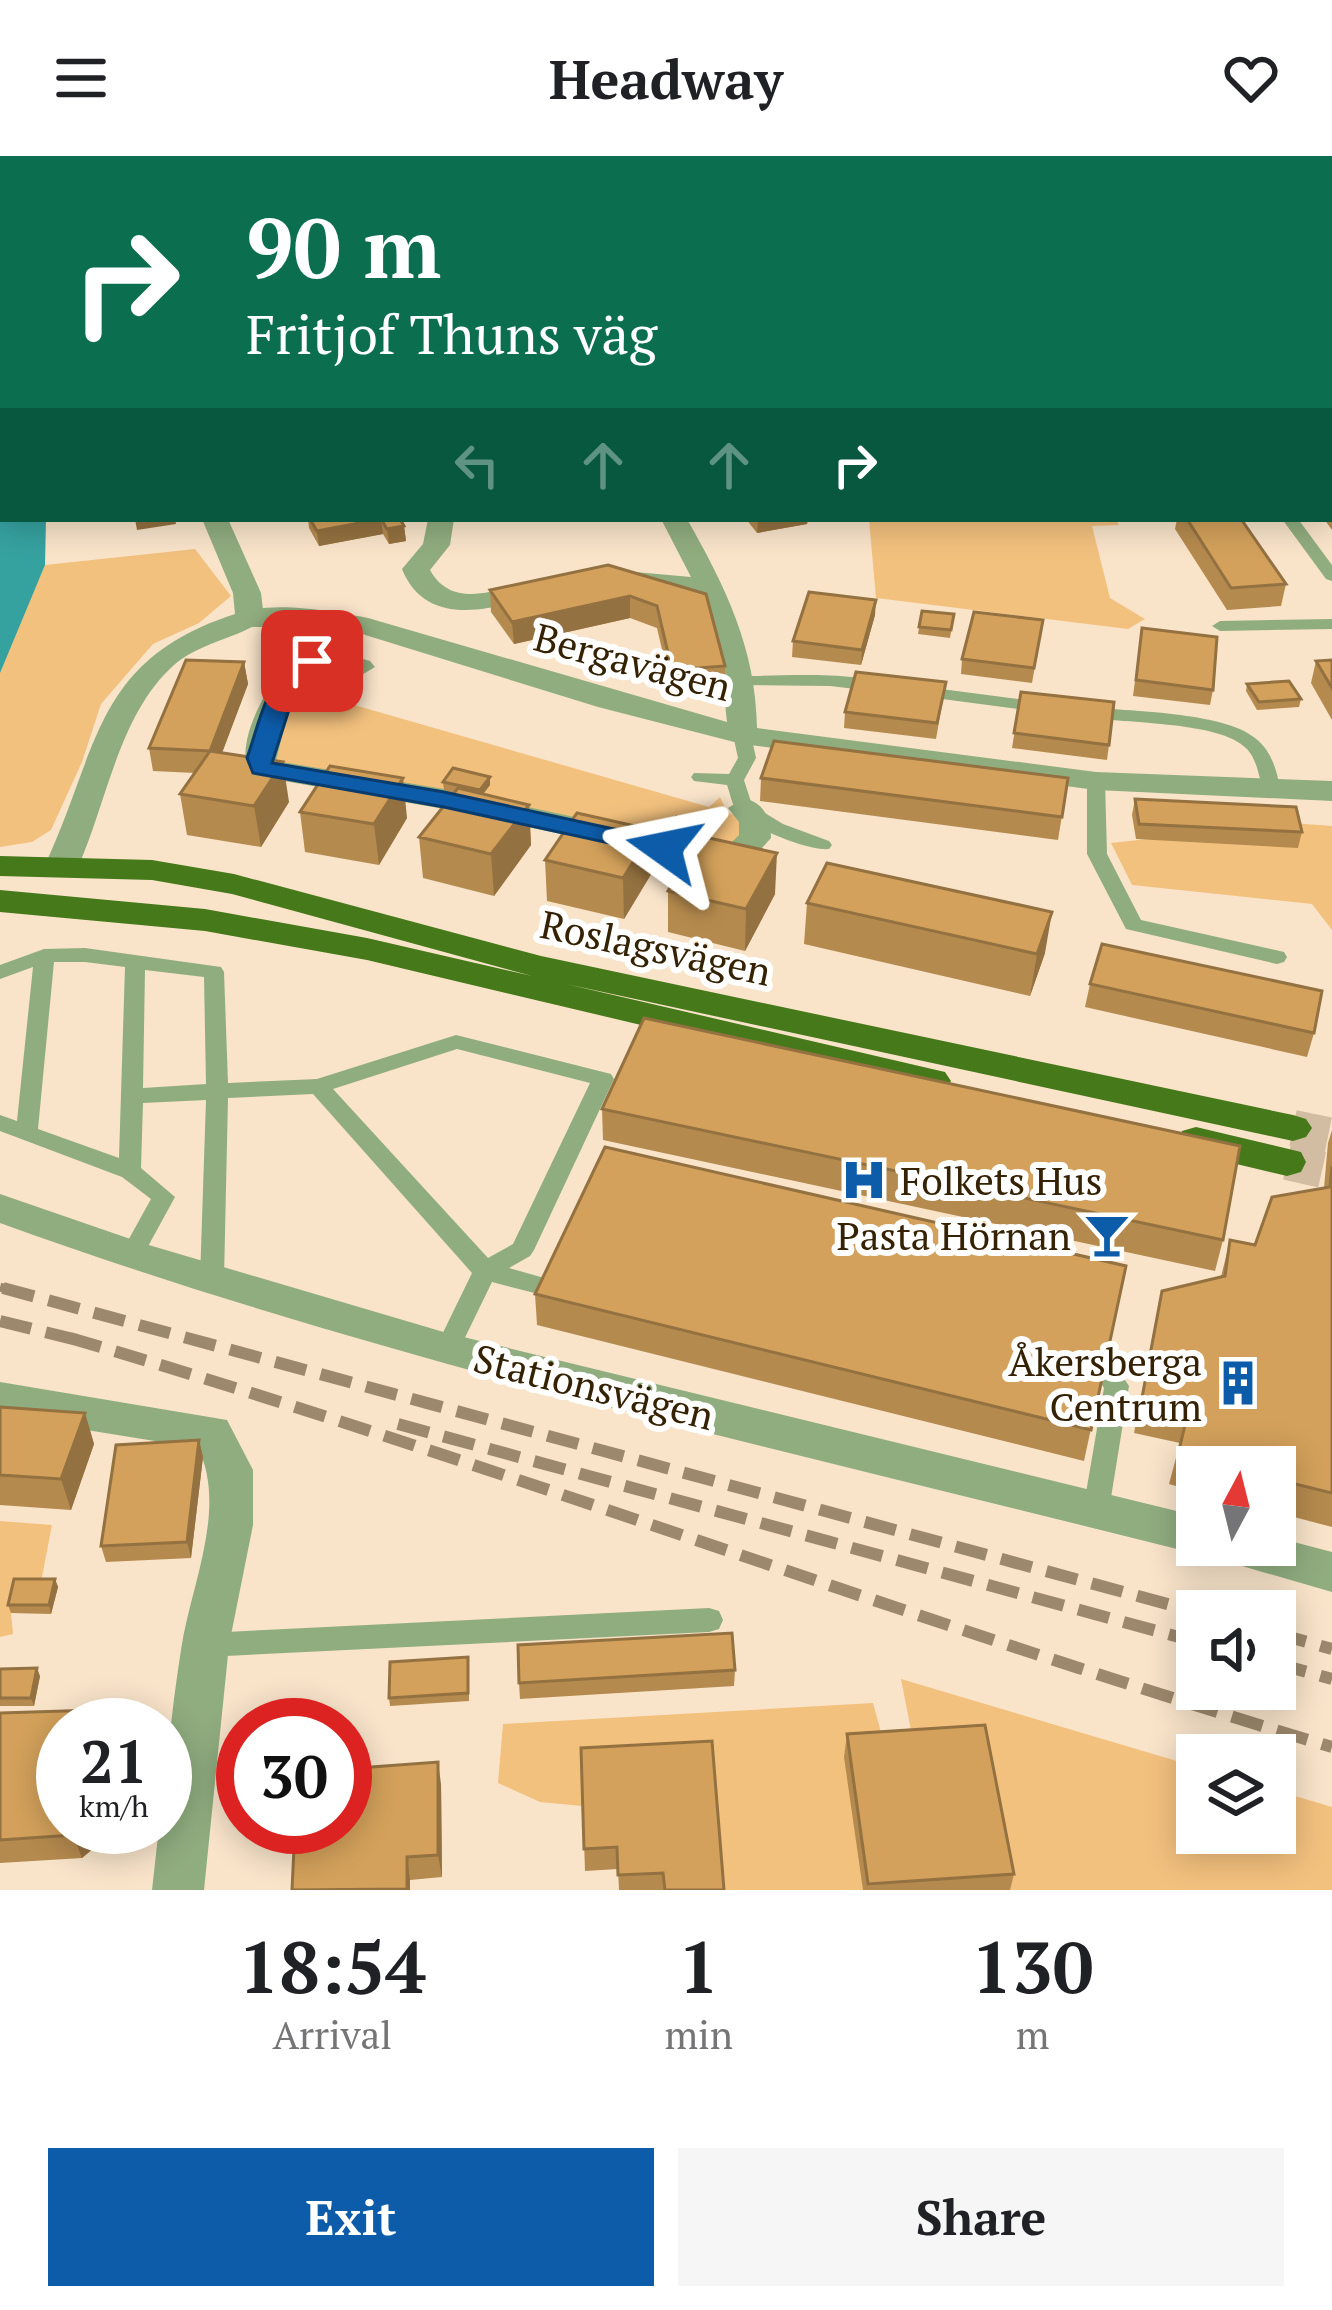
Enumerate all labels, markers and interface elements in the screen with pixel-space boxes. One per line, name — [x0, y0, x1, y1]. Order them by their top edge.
text: Headway — [549, 43, 783, 114]
icon: menu — [48, 45, 114, 111]
icon: heart — [1218, 45, 1284, 111]
text: 90 m — [246, 191, 441, 302]
icon: right — [48, 204, 204, 360]
text: Fritjof Thuns väg — [246, 298, 657, 369]
icon: left — [444, 432, 510, 498]
icon: ahead — [570, 432, 636, 498]
icon: ahead — [696, 432, 762, 498]
icon: right — [822, 432, 888, 498]
pin — [261, 610, 363, 712]
street label: Bergavägen — [529, 610, 737, 712]
icon: arrive — [279, 628, 345, 694]
position arrow — [601, 785, 727, 911]
street label: Roslagsvägen — [536, 897, 776, 997]
place label: Folkets Hus — [900, 1154, 1102, 1206]
hospital icon: Folkets Hus — [839, 1155, 889, 1205]
place label: Pasta Hörnan — [837, 1209, 1071, 1261]
bar icon: Pasta Hörnan — [1082, 1210, 1132, 1260]
street label: Stationsvägen — [469, 1331, 719, 1441]
place label: Åkersberga Centrum — [1008, 1335, 1202, 1432]
building icon: Åkersberga Centrum — [1213, 1358, 1263, 1408]
north arrow — [1176, 1446, 1296, 1566]
map controls — [1176, 1446, 1296, 1854]
button: sound — [1176, 1590, 1296, 1710]
speed limit sign: 30 — [216, 1698, 372, 1854]
text: 21 — [80, 1721, 148, 1800]
button: layers — [1176, 1734, 1296, 1854]
text: km/h — [79, 1786, 149, 1826]
text: 18:54 — [238, 1918, 426, 2014]
text: 1 — [678, 1918, 719, 2014]
text: 130 — [971, 1918, 1093, 2014]
text: Arrival — [272, 2008, 392, 2060]
text: min — [664, 2008, 733, 2060]
text: m — [1016, 2008, 1049, 2060]
button: Exit — [48, 2148, 654, 2286]
button: Share — [678, 2148, 1284, 2286]

